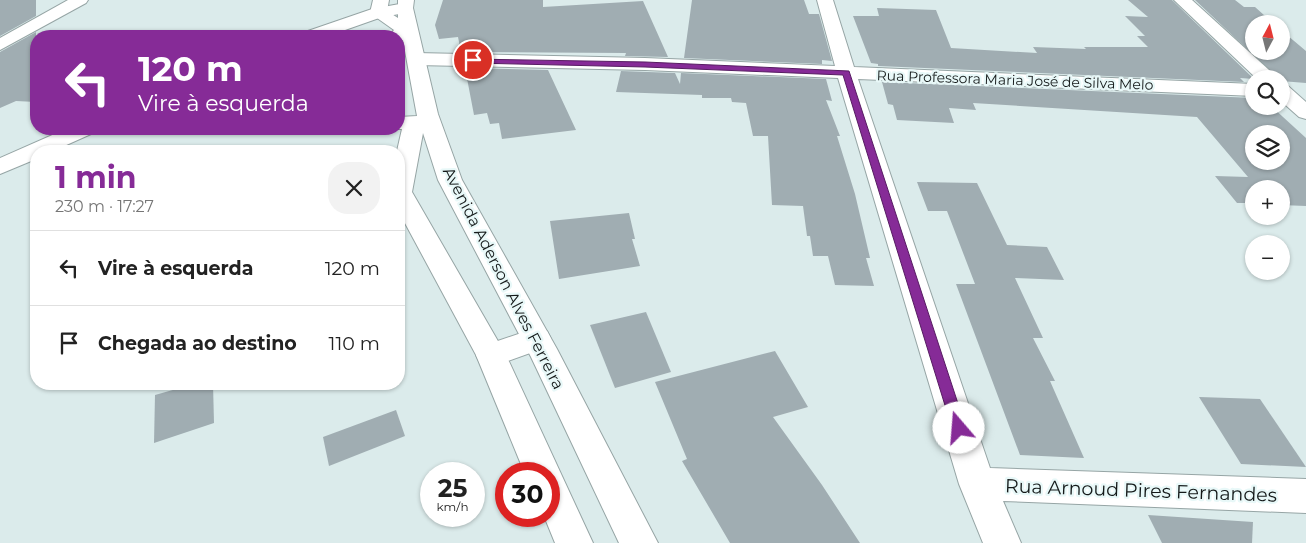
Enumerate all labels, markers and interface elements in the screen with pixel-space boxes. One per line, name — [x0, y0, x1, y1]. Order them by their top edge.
north arrow — [1245, 15, 1290, 60]
map controls — [1245, 15, 1290, 280]
pin — [452, 39, 494, 81]
icon: arrive — [459, 46, 487, 74]
text: 120 m — [138, 47, 243, 90]
icon: left — [55, 50, 120, 115]
street label: Rua Professora Maria José de Silva Melo — [876, 66, 1154, 94]
button: search — [1245, 70, 1290, 115]
text: Vire à esquerda — [138, 90, 309, 117]
button: layers — [1245, 125, 1290, 170]
text: 1 min — [55, 159, 136, 196]
button: close — [328, 162, 380, 214]
street label: Avenida Aderson Alves Ferreira — [439, 164, 568, 393]
button: + — [1245, 180, 1290, 225]
text: 230 m · 17:27 — [55, 197, 154, 216]
button: − — [1245, 235, 1290, 280]
icon: left — [55, 254, 83, 282]
text: Vire à esquerda — [98, 257, 253, 280]
text: 120 m — [325, 257, 380, 280]
icon: arrive — [55, 329, 83, 357]
text: Chegada ao destino — [98, 332, 297, 355]
text: 110 m — [329, 332, 380, 355]
position arrow — [932, 401, 984, 453]
speed limit sign: 30 — [495, 462, 560, 527]
text: 25 — [438, 473, 467, 503]
street label: Rua Arnoud Pires Fernandes — [1005, 474, 1277, 507]
text: km/h — [436, 499, 469, 514]

